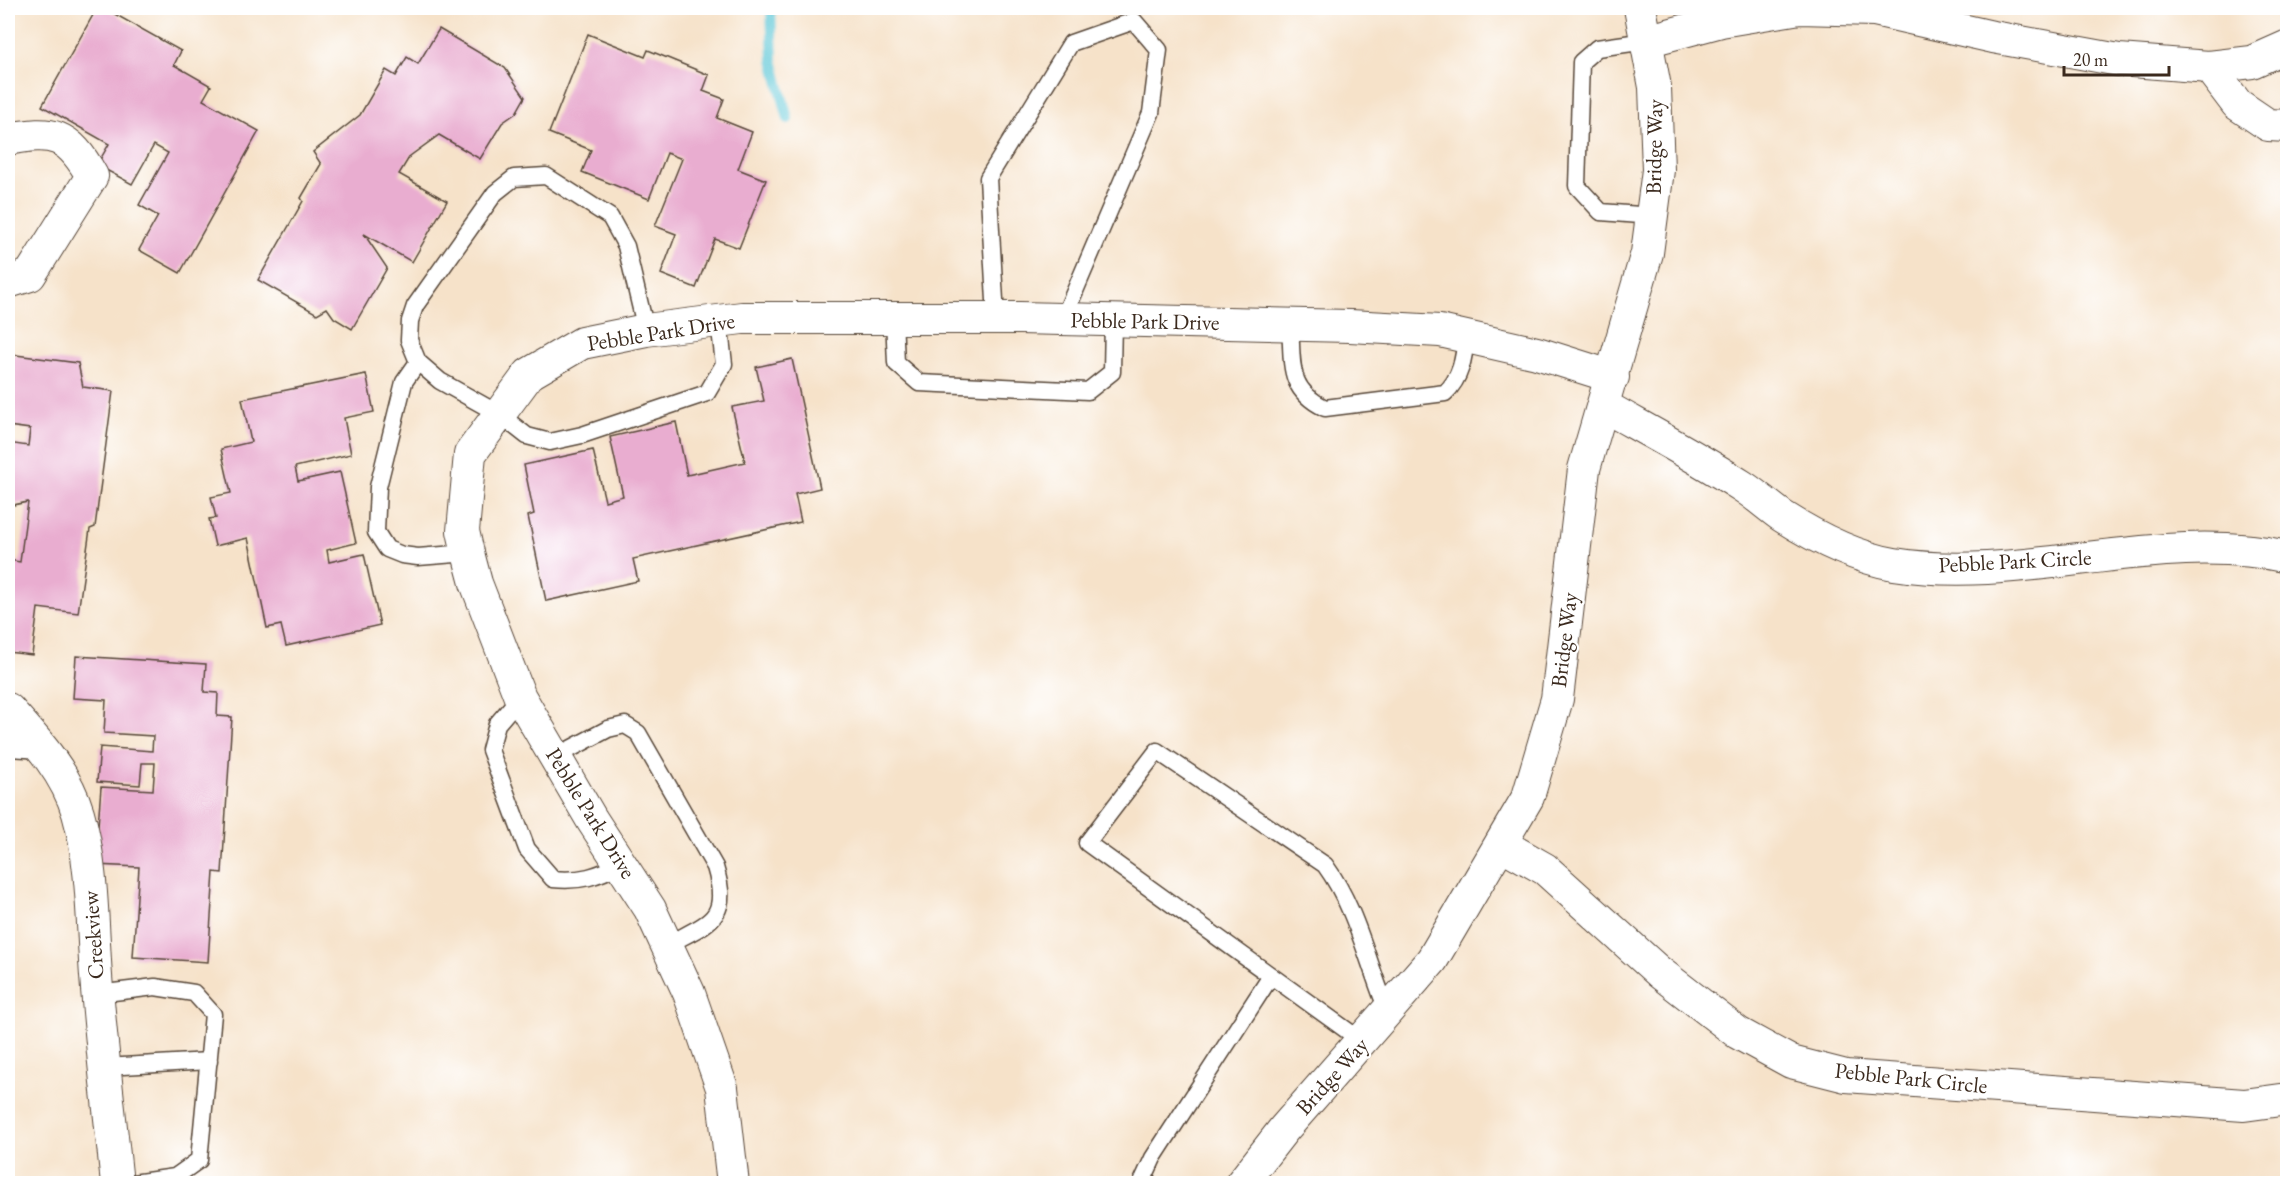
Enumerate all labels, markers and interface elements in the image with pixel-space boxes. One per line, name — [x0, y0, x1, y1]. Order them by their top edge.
scale bar — [2064, 39, 2169, 77]
text: 20 m — [2073, 48, 2108, 71]
street label: Bridge Way — [1639, 99, 1669, 195]
street label: Pebble Park Drive — [1070, 305, 1220, 337]
street label: Pebble Park Drive — [585, 306, 737, 358]
street label: Pebble Park Circle — [1938, 542, 2093, 579]
street label: Bridge Way — [1544, 590, 1584, 689]
street label: Pebble Park Drive — [539, 742, 643, 884]
street label: Creekview — [75, 889, 111, 980]
street label: Bridge Way — [1289, 1031, 1375, 1121]
street label: Pebble Park Circle — [1833, 1056, 1989, 1100]

